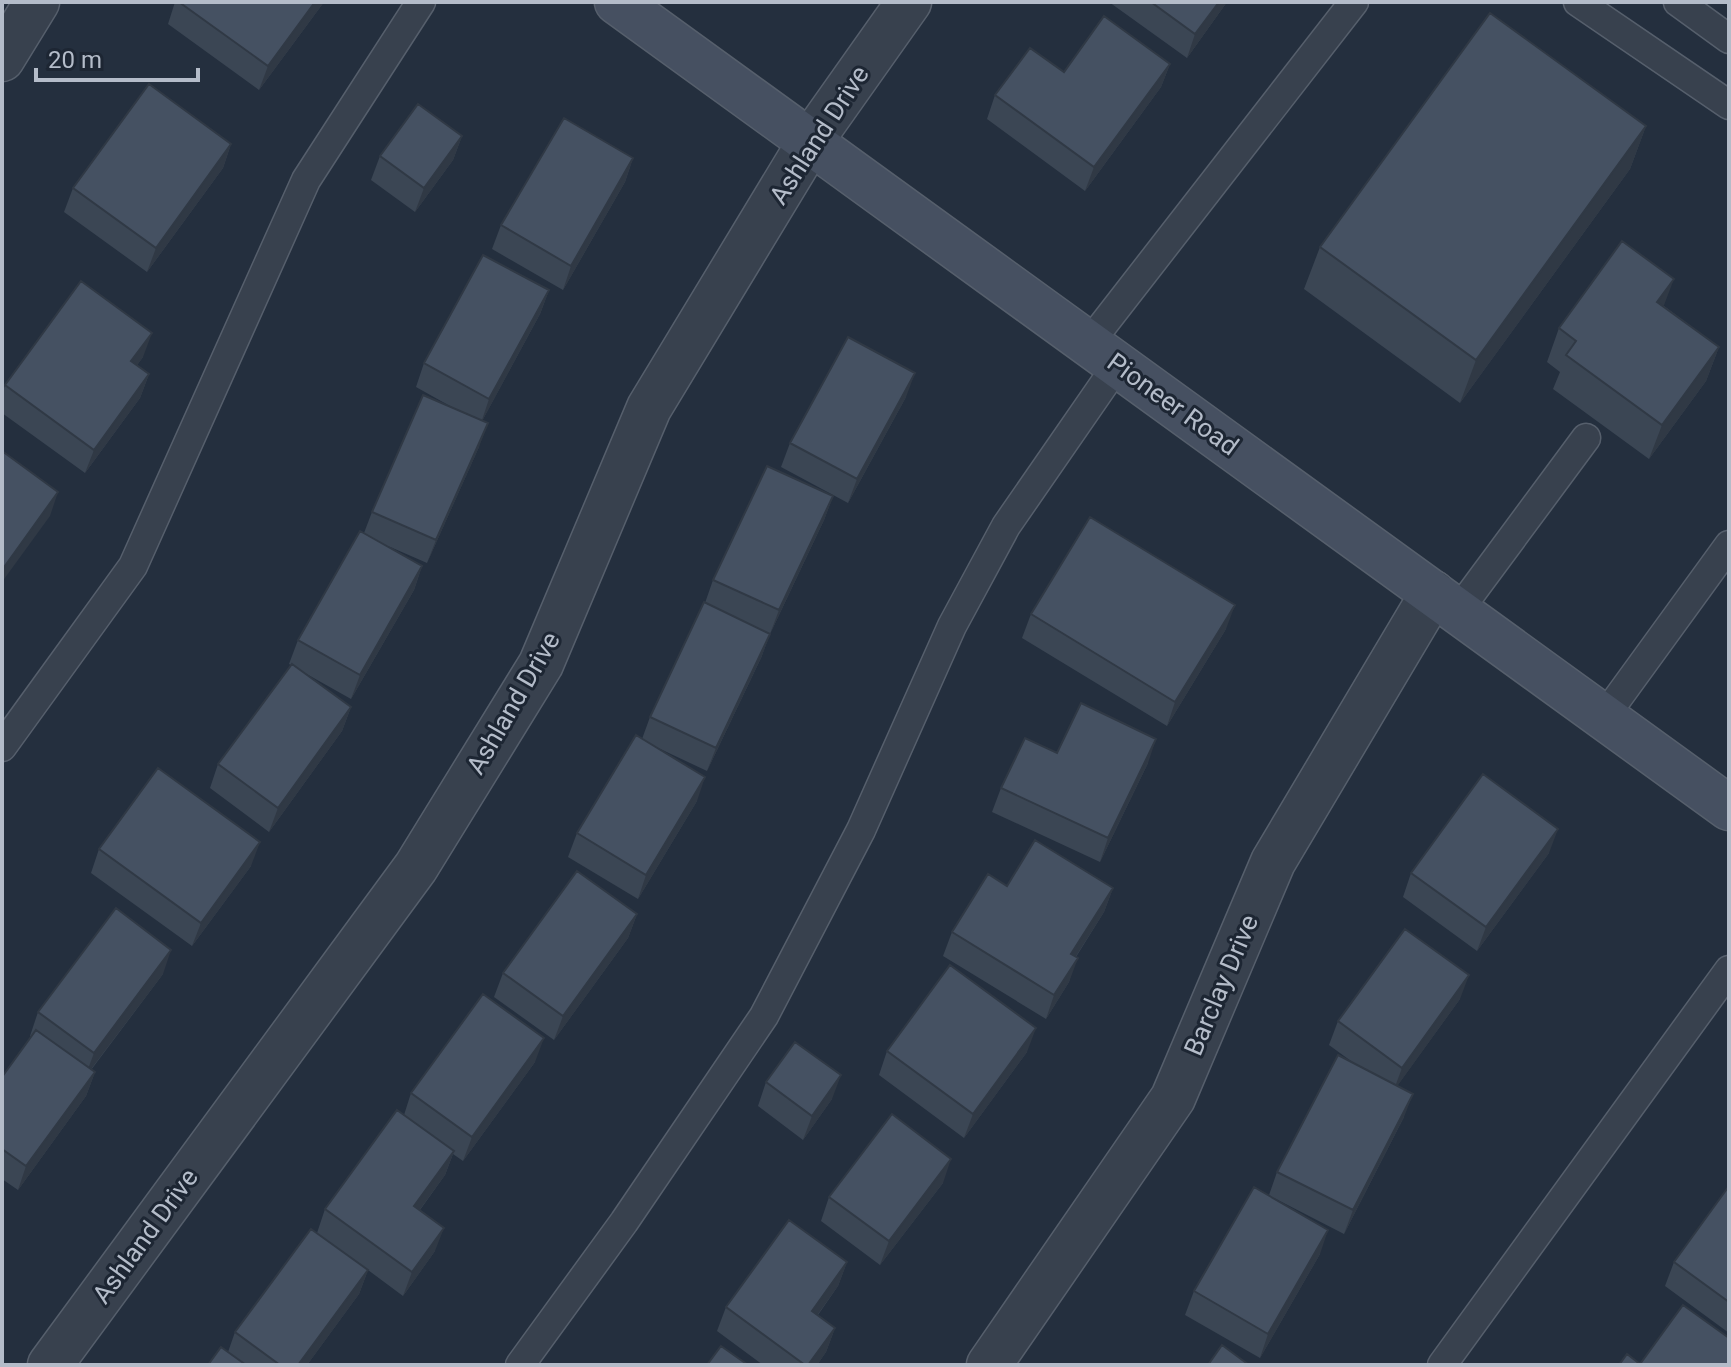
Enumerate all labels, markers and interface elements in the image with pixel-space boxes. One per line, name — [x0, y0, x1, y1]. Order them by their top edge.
scale bar — [36, 32, 198, 82]
text: 20 m — [48, 46, 102, 74]
street label: Ashland Drive — [763, 60, 875, 210]
street label: Pioneer Road — [1102, 346, 1244, 462]
street label: Ashland Drive — [460, 627, 566, 779]
street label: Barclay Drive — [1178, 910, 1264, 1060]
street label: Ashland Drive — [86, 1163, 204, 1309]

